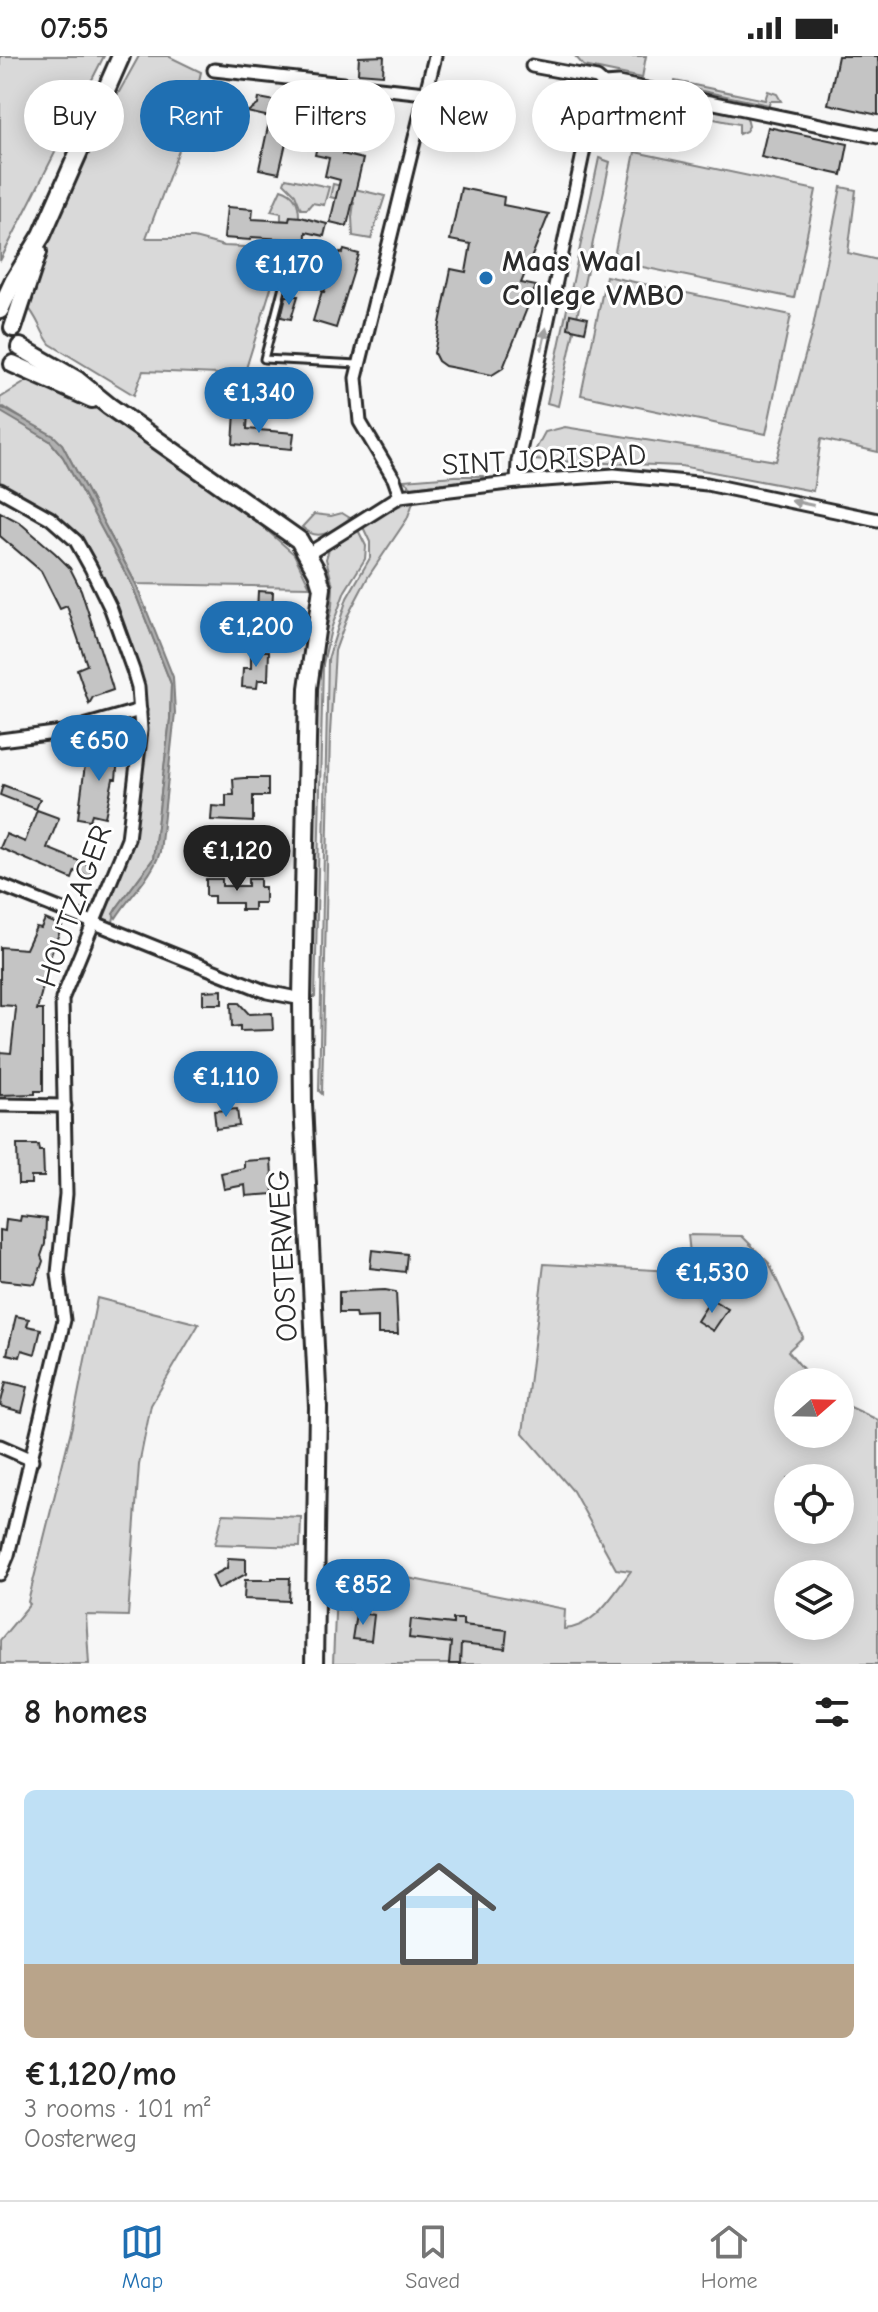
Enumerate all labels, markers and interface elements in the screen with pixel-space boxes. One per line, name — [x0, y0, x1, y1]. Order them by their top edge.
text: 07:55 — [40, 11, 109, 46]
chip: Buy — [24, 80, 124, 152]
chip: Rent — [140, 80, 250, 152]
chip: Filters — [266, 80, 395, 152]
chip: New — [411, 80, 516, 152]
chip: Apartment — [532, 80, 713, 152]
pin: €1,170 — [224, 239, 354, 307]
place label: Maas Waal College VMBO — [502, 244, 684, 313]
text: €1,170 — [254, 250, 324, 280]
marker: Maas Waal College VMBO — [477, 269, 495, 287]
one-way arrow — [538, 326, 551, 351]
pin: €1,340 — [194, 367, 324, 435]
text: €1,340 — [223, 378, 295, 408]
street label: SINT JORISPAD — [441, 437, 647, 483]
one-way arrow — [789, 496, 814, 509]
pin: €1,200 — [191, 601, 321, 669]
text: €1,200 — [218, 612, 294, 642]
pin: €650 — [52, 715, 146, 783]
text: €650 — [69, 726, 129, 756]
street label: HOUTZAGER — [29, 820, 119, 992]
pin: €1,120 — [172, 825, 302, 893]
text: €1,120 — [201, 836, 273, 866]
pin: €1,110 — [161, 1051, 291, 1119]
text: €1,110 — [192, 1062, 260, 1092]
street label: OOSTERWEG — [261, 1169, 305, 1343]
pin: €1,530 — [647, 1247, 777, 1315]
text: €1,530 — [675, 1258, 749, 1288]
north arrow — [774, 1368, 854, 1448]
map controls — [774, 1368, 854, 1640]
button: locate — [774, 1464, 854, 1544]
pin: €852 — [316, 1559, 410, 1627]
button: layers — [774, 1560, 854, 1640]
text: €852 — [334, 1570, 392, 1600]
icon: filters — [810, 1690, 854, 1734]
text: 8 homes — [24, 1692, 147, 1732]
icon: home — [367, 1842, 511, 1986]
text: €1,120/mo — [24, 2054, 177, 2094]
text: 3 rooms · 101 m² — [24, 2094, 211, 2124]
text: Oosterweg — [24, 2124, 137, 2154]
tab: Map — [120, 2220, 164, 2294]
tab: Saved — [405, 2220, 460, 2294]
tab: Home — [701, 2220, 758, 2294]

